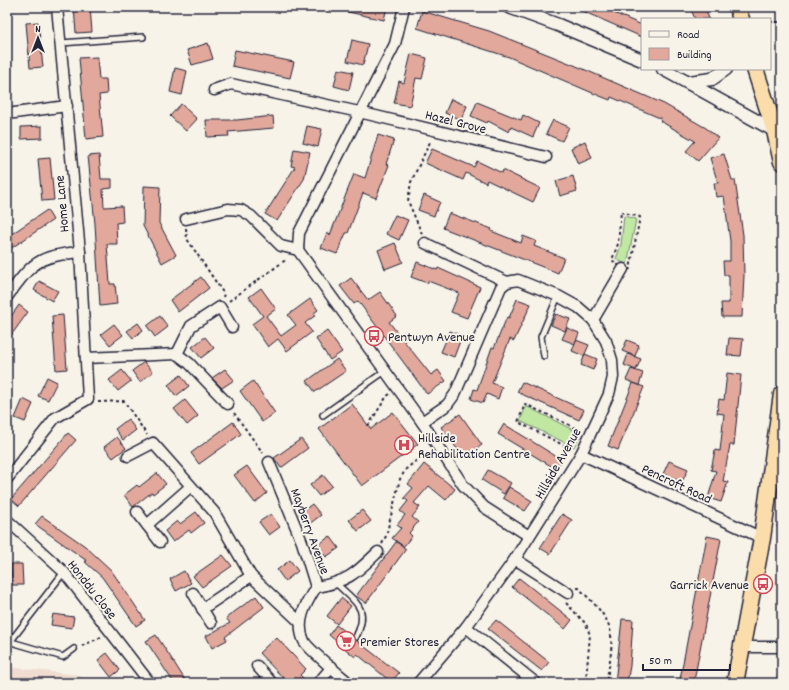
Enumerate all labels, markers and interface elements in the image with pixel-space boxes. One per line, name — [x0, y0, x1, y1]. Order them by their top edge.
north arrow — [18, 18, 58, 58]
legend — [641, 18, 771, 70]
text: N — [35, 22, 41, 38]
text: Road — [677, 27, 699, 44]
text: Building — [677, 47, 712, 64]
street label: Hazel Grove — [423, 106, 488, 140]
street label: Home Lane — [51, 174, 75, 233]
bus stop icon: Pentwyn Avenue — [363, 325, 385, 347]
place label: Pentwyn Avenue — [388, 328, 475, 348]
street label: Hillside Avenue — [530, 425, 587, 503]
place label: Hillside Rehabilitation Centre — [418, 429, 530, 465]
hospital icon: Hillside Rehabilitation Centre — [393, 434, 415, 456]
street label: Pencroft Road — [638, 460, 715, 510]
street label: Mayberry Avenue — [284, 486, 334, 578]
street label: Honddu Close — [62, 556, 121, 624]
bus stop icon: Garrick Avenue — [752, 573, 774, 595]
place label: Garrick Avenue — [670, 576, 749, 596]
supermarket icon: Premier Stores — [335, 630, 357, 652]
place label: Premier Stores — [360, 633, 439, 653]
scale bar — [643, 646, 730, 672]
text: 50 m — [649, 653, 672, 670]

